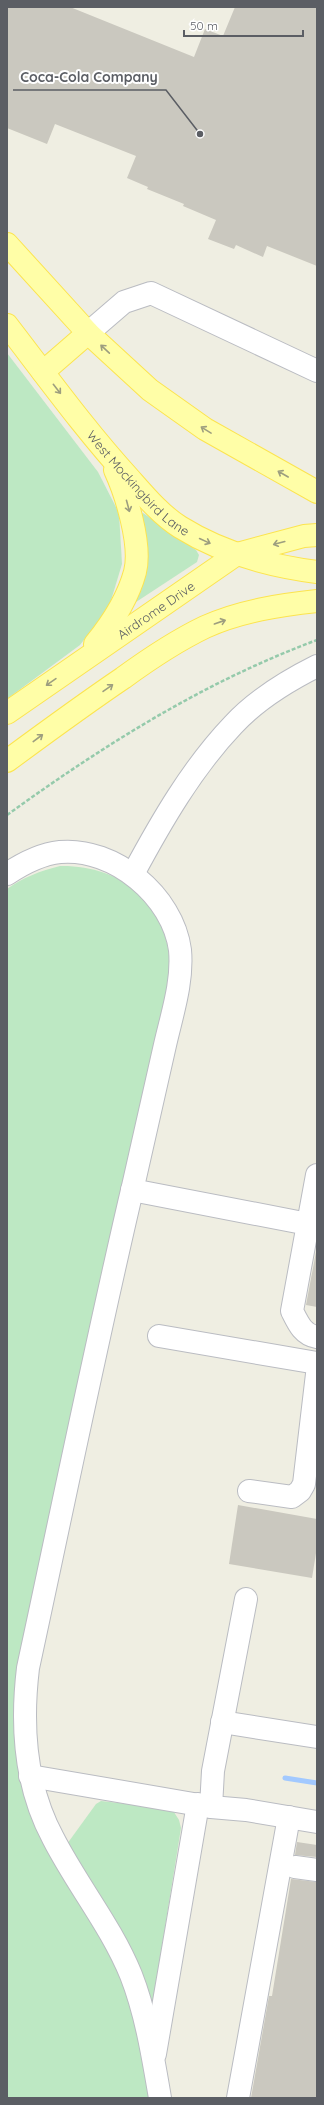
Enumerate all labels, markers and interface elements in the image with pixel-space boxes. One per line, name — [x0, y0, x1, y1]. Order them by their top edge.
scale bar — [184, 12, 303, 38]
text: 50 m — [190, 18, 218, 33]
callout: Coca-Cola Company — [13, 64, 166, 90]
text: Coca-Cola Company — [20, 68, 158, 86]
one-way arrow — [100, 344, 110, 354]
one-way arrow — [53, 384, 61, 395]
one-way arrow — [200, 425, 212, 433]
street label: West Mockingbird Lane — [84, 427, 193, 539]
one-way arrow — [277, 469, 289, 477]
one-way arrow — [125, 499, 132, 512]
one-way arrow — [199, 538, 211, 545]
one-way arrow — [273, 540, 286, 547]
street label: Airdrome Drive — [114, 578, 198, 642]
one-way arrow — [213, 618, 226, 625]
one-way arrow — [46, 678, 57, 686]
one-way arrow — [102, 684, 113, 692]
one-way arrow — [33, 733, 44, 742]

